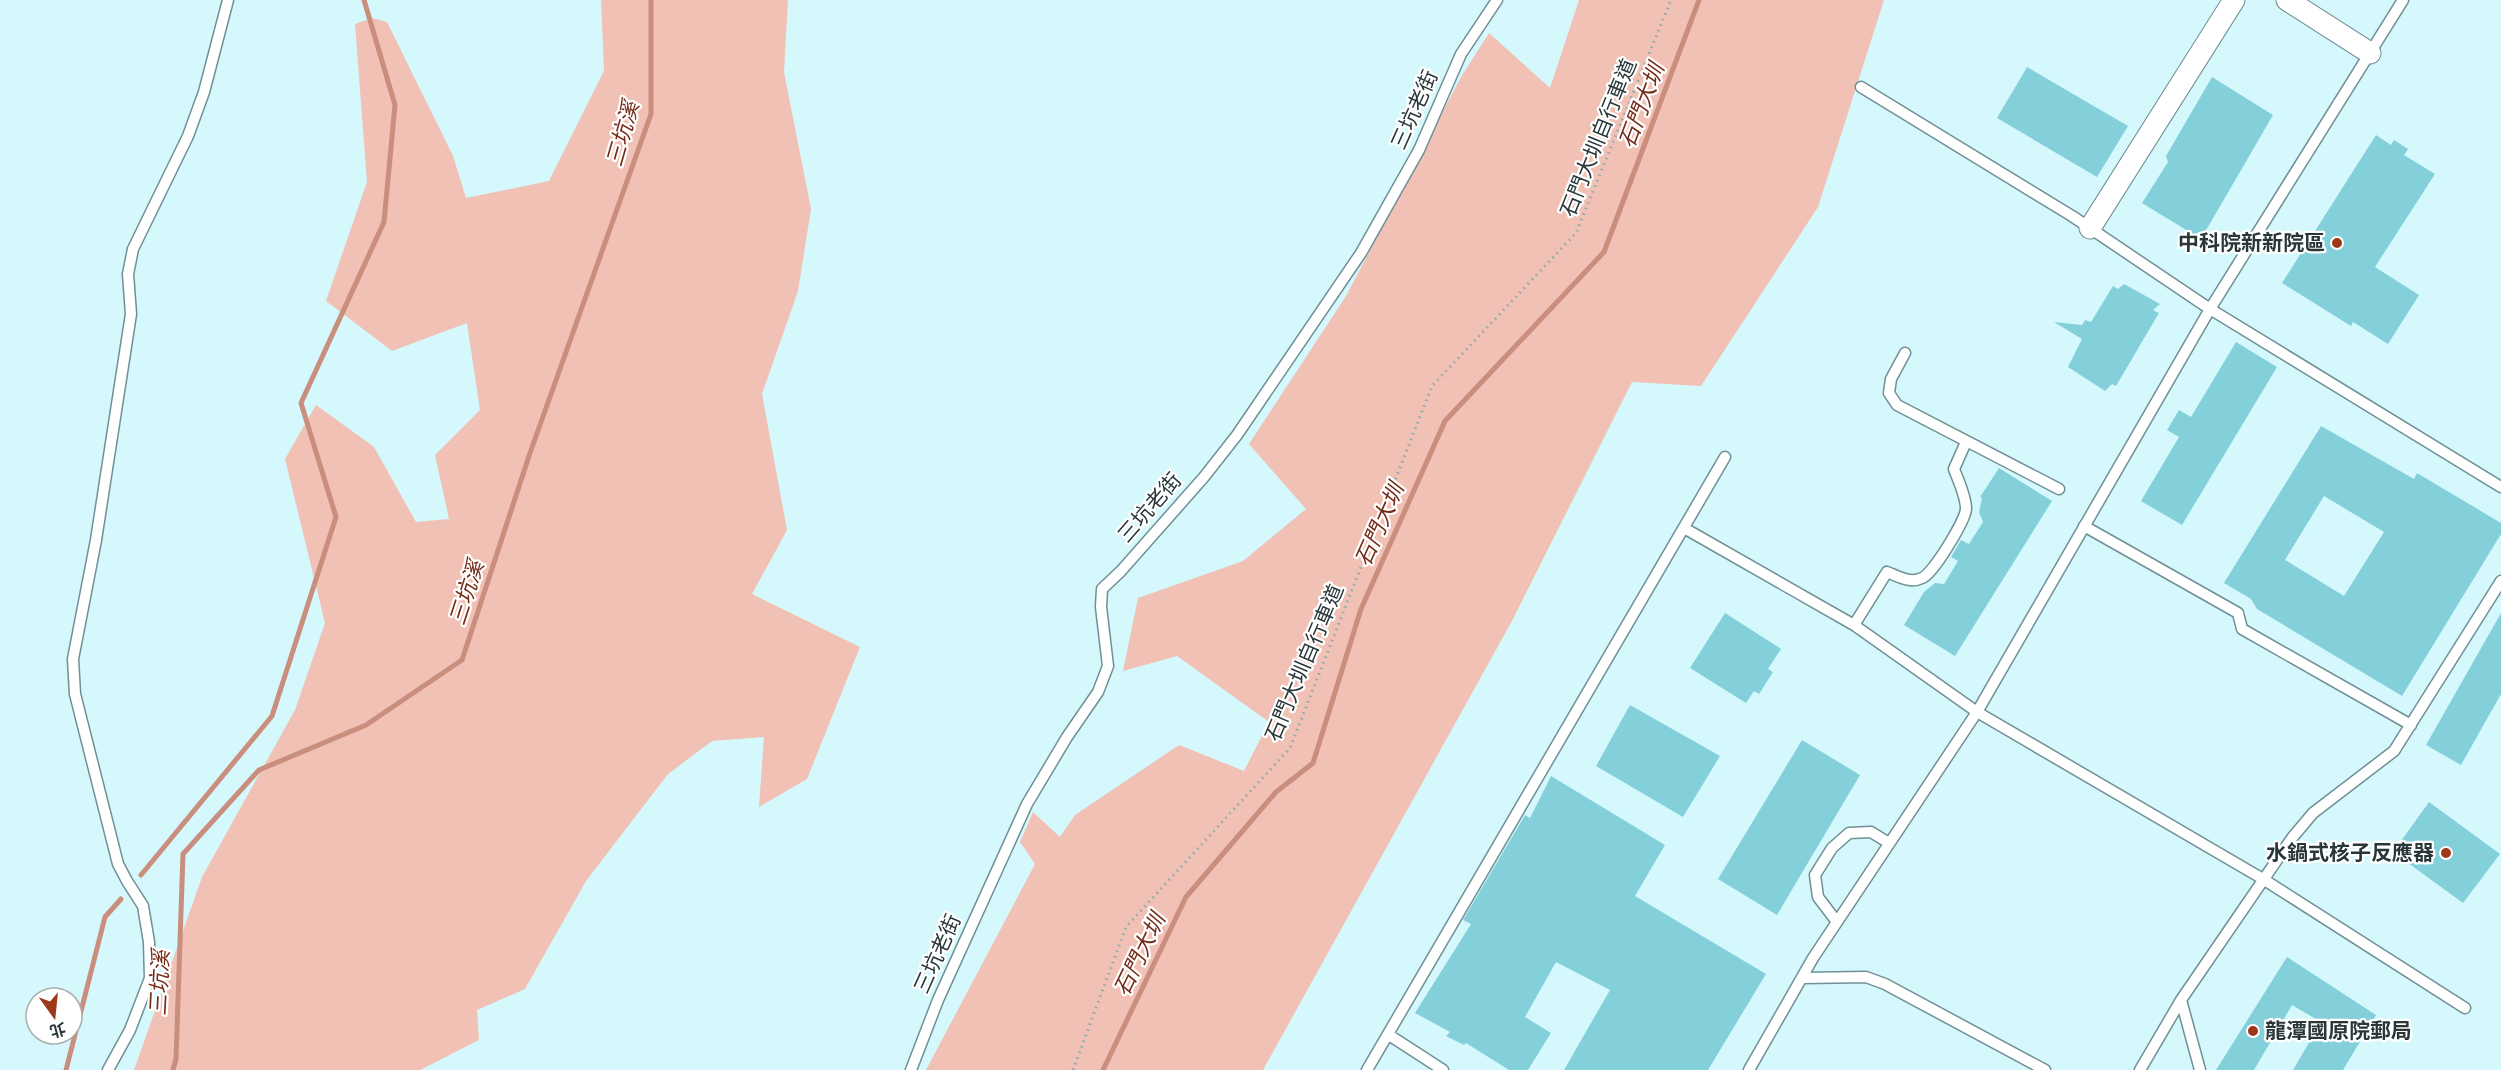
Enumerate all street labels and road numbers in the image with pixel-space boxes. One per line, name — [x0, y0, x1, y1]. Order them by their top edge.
street label: 石門大圳自行車道 — [1557, 56, 1640, 220]
street label: 三坑老街 — [1387, 67, 1442, 153]
street label: 三坑老街 — [1114, 469, 1185, 547]
street label: 石門大圳自行車道 — [1262, 581, 1347, 744]
street label: 三坑老街 — [910, 911, 965, 997]

